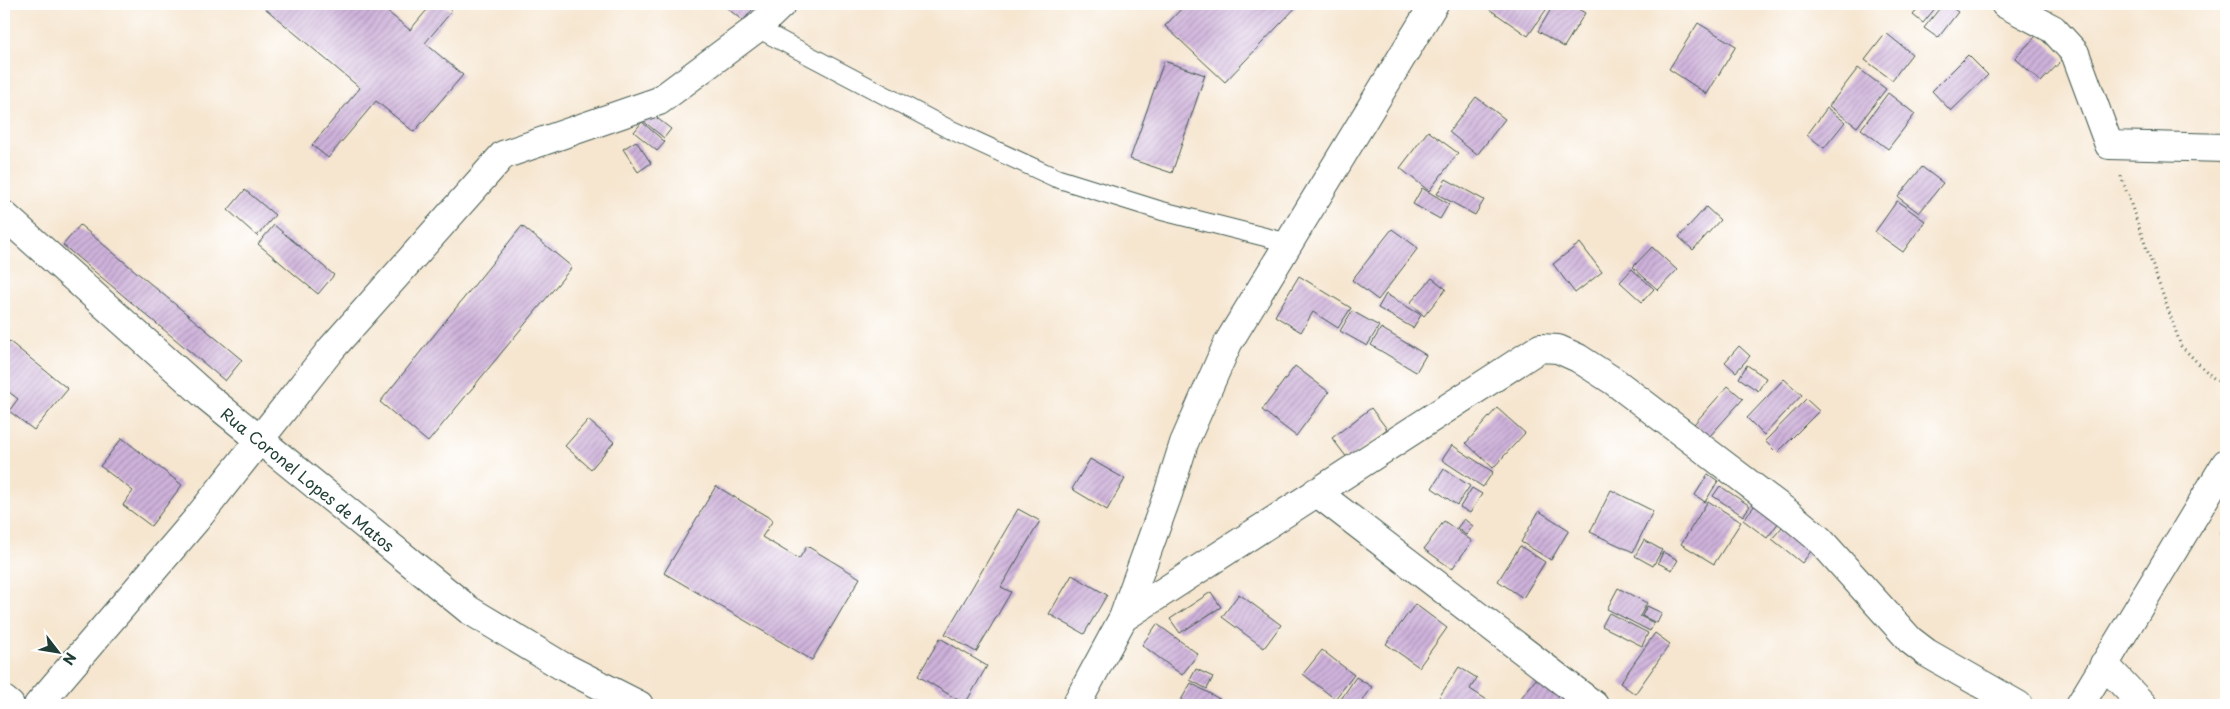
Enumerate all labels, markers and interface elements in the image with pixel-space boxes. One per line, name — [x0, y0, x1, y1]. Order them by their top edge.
street label: Rua Coronel Lopes de Matos — [216, 401, 400, 557]
north arrow — [32, 626, 82, 676]
text: N — [58, 649, 81, 669]

